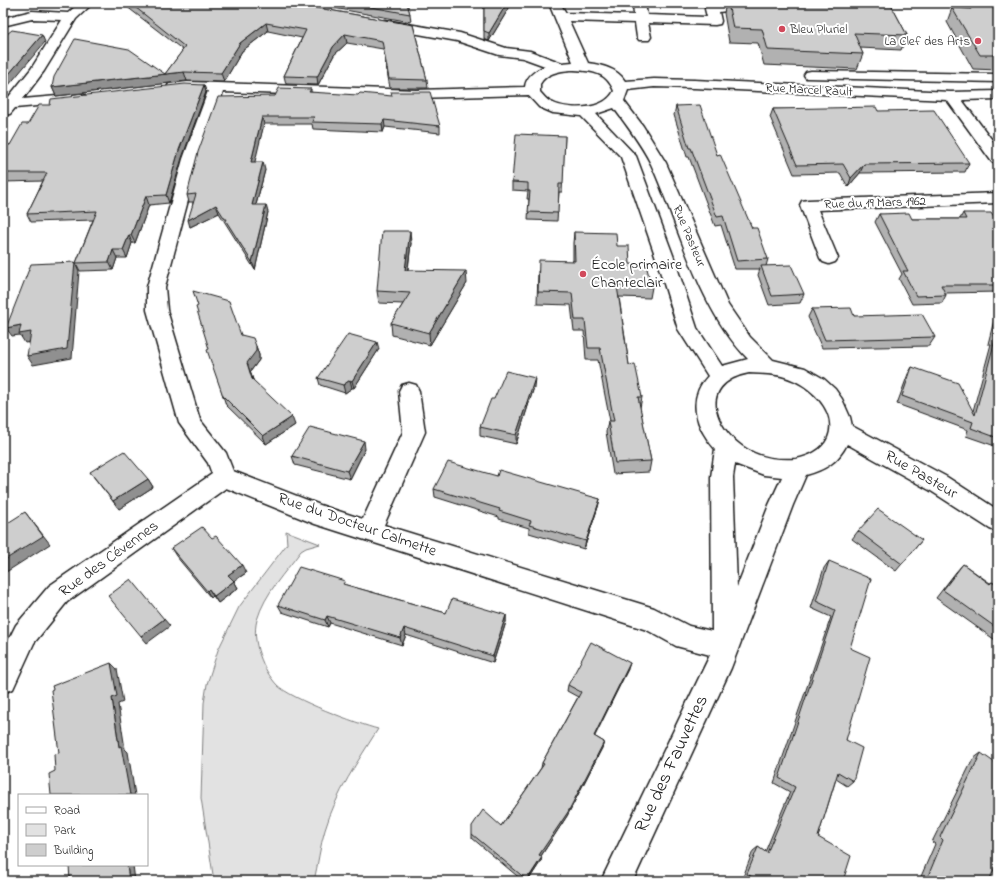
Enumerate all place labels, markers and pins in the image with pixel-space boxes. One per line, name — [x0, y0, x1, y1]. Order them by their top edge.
place label: Bleu Pluriel — [789, 20, 847, 39]
marker: Bleu Pluriel — [777, 24, 787, 34]
place label: La Clef des Arts — [884, 32, 970, 51]
marker: La Clef des Arts — [973, 36, 983, 46]
place label: École primaire Chanteclair — [591, 253, 683, 295]
marker: École primaire Chanteclair — [578, 269, 588, 279]

